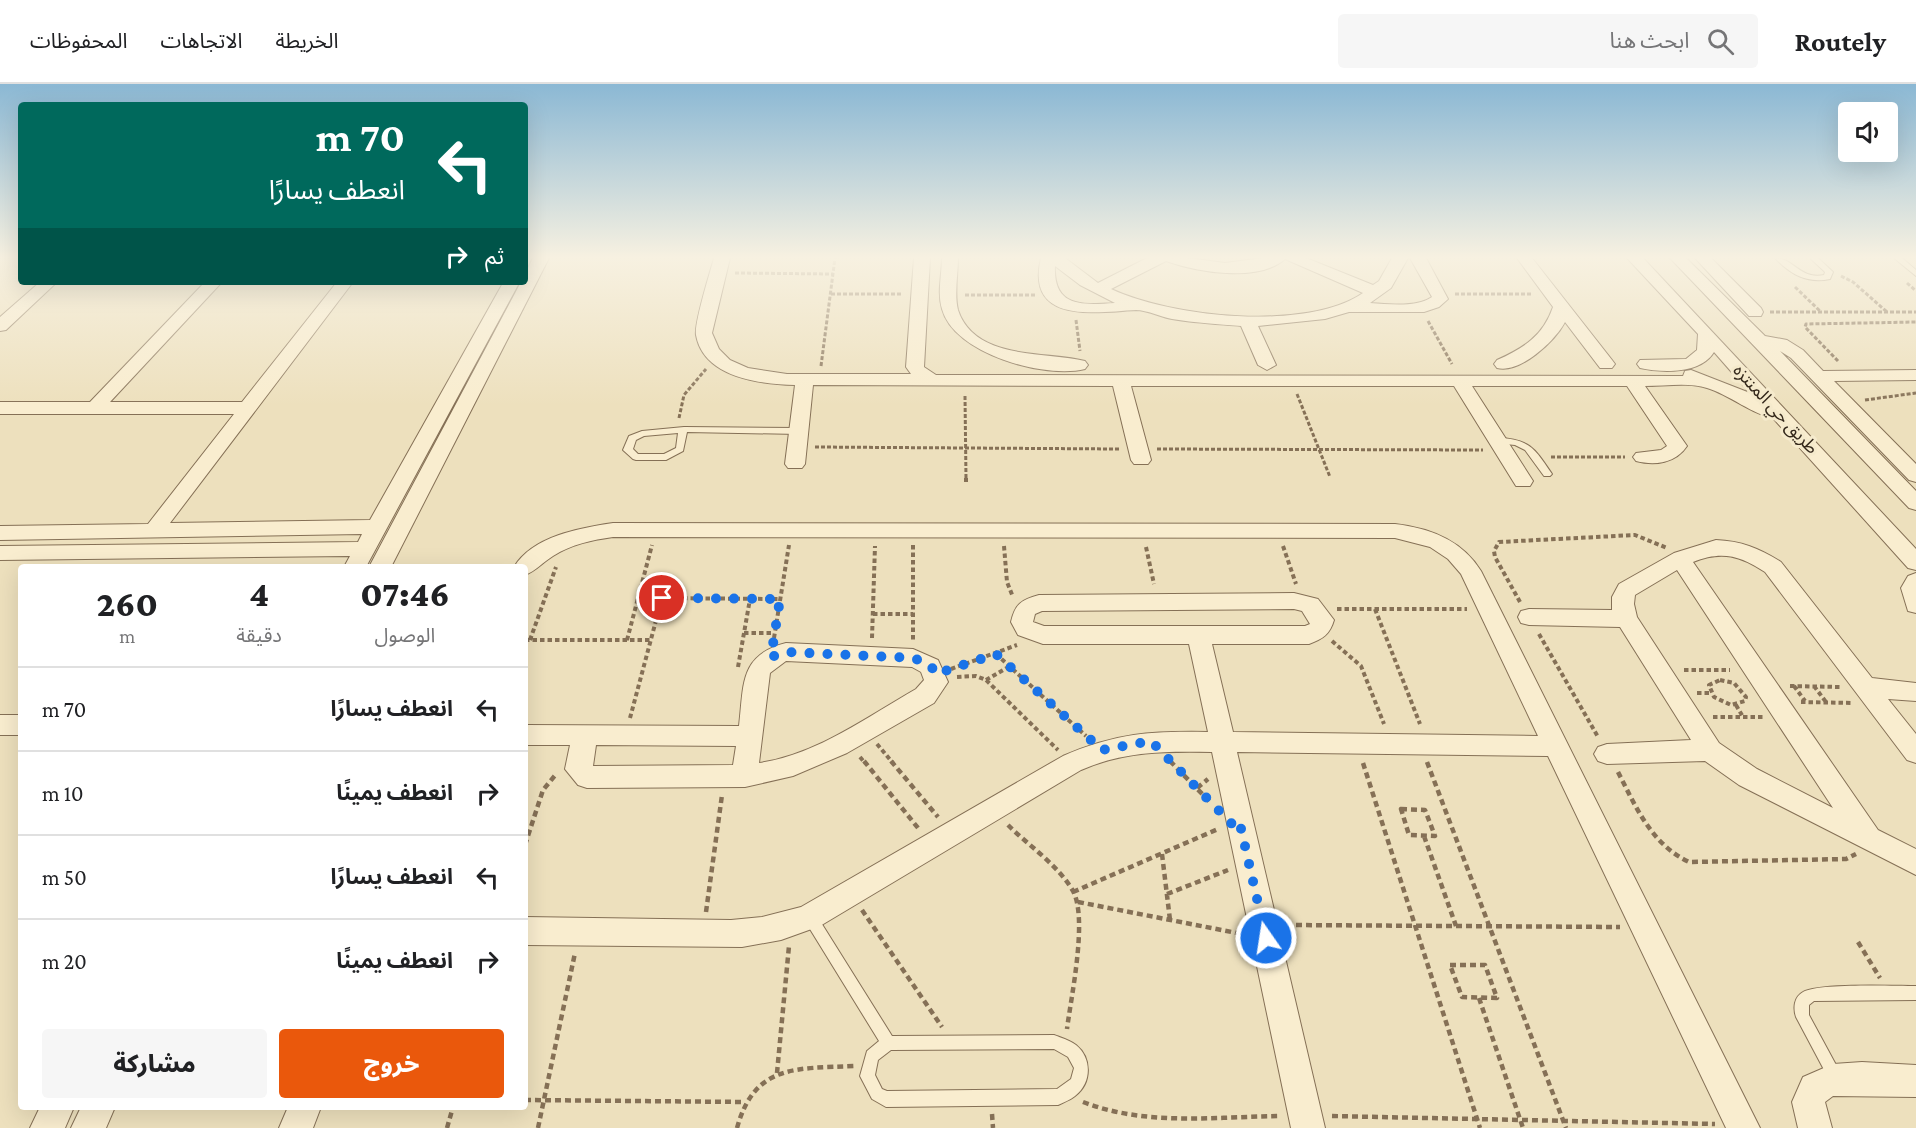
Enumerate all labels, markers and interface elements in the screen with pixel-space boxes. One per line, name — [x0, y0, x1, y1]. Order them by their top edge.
search box — [1338, 14, 1758, 68]
icon: search — [1704, 25, 1737, 58]
text: Routely — [1794, 26, 1886, 57]
text: ابحث هنا — [1609, 28, 1689, 53]
text: المحفوظات — [30, 29, 127, 53]
text: الاتجاهات — [160, 29, 242, 53]
text: الخريطة — [275, 29, 338, 53]
map controls — [1838, 102, 1898, 162]
button: sound — [1838, 102, 1898, 162]
text: 70 m — [316, 113, 405, 160]
icon: left — [426, 126, 504, 204]
text: انعطف يسارًا — [269, 175, 405, 205]
icon: right — [440, 240, 473, 273]
text: ثم — [485, 244, 504, 269]
street label: طريق حي المنتزه — [1727, 360, 1823, 460]
pin — [636, 572, 687, 623]
text: 4 — [249, 574, 269, 614]
text: 07:46 — [360, 574, 450, 614]
icon: arrive — [645, 581, 678, 614]
text: 260 — [96, 584, 158, 624]
text: دقيقة — [236, 624, 282, 646]
text: الوصول — [375, 624, 435, 646]
text: m — [119, 625, 135, 647]
icon: left — [471, 693, 504, 726]
text: انعطف يسارًا — [331, 696, 453, 721]
text: 70 m — [42, 697, 86, 722]
icon: right — [471, 777, 504, 810]
text: انعطف يمينًا — [336, 780, 453, 805]
text: 10 m — [42, 781, 84, 806]
icon: left — [471, 861, 504, 894]
text: انعطف يسارًا — [331, 864, 453, 889]
text: 50 m — [42, 865, 87, 890]
position arrow — [1234, 906, 1298, 970]
icon: right — [471, 945, 504, 978]
text: انعطف يمينًا — [336, 948, 453, 973]
text: 20 m — [42, 949, 87, 974]
button: مشاركة — [42, 1029, 267, 1098]
button: خروج — [279, 1029, 504, 1098]

